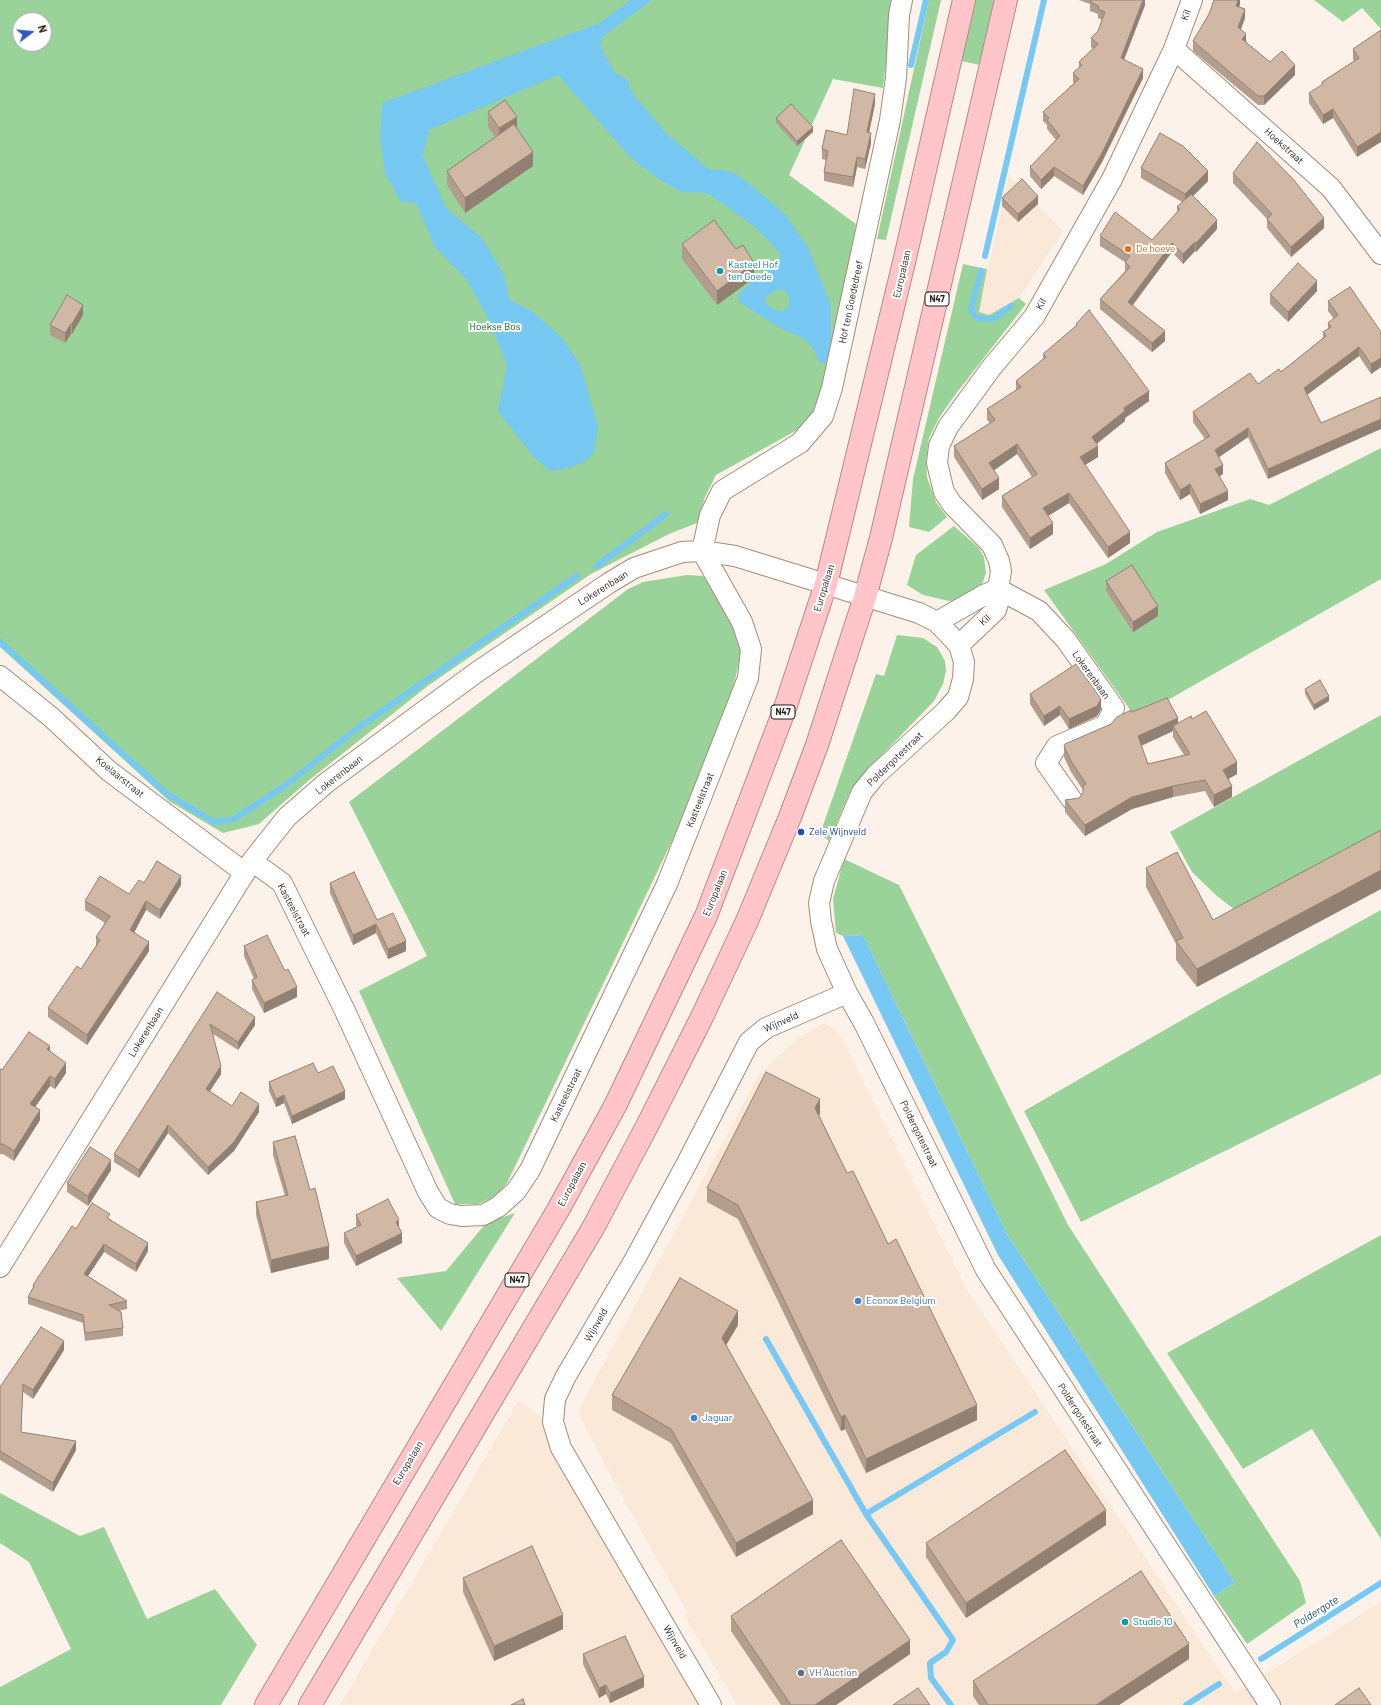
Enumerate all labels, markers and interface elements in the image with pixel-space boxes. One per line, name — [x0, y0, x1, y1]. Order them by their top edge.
street label: Kil — [1178, 8, 1194, 22]
north arrow — [12, 12, 52, 52]
text: N — [36, 24, 50, 34]
street label: Hoekstraat — [1262, 125, 1306, 167]
place label: De hoeve — [1136, 243, 1175, 255]
marker: De hoeve — [1123, 244, 1133, 254]
street label: Europalaan — [891, 249, 913, 299]
place label: Kasteel Hof ten Goede — [728, 259, 778, 282]
street label: Hof ten Goededreef — [836, 259, 866, 345]
marker: Kasteel Hof ten Goede — [715, 266, 725, 276]
road number: N47 — [925, 292, 949, 306]
street label: Kil — [1033, 296, 1049, 312]
park label: Hoekse Bos — [470, 321, 520, 333]
street label: Europalaan — [811, 563, 837, 613]
street label: Lokerenbaan — [576, 568, 630, 608]
street label: Kil — [977, 612, 993, 628]
street label: Lokerenbaan — [1069, 649, 1113, 701]
road number: N47 — [771, 705, 795, 719]
street label: Poldergotestraat — [865, 729, 925, 789]
street label: Lokerenbaan — [313, 753, 365, 797]
street label: Koelaarstraat — [93, 754, 147, 800]
street label: Kasteelstraat — [684, 771, 716, 829]
place label: Zele Wijnveld — [809, 826, 866, 838]
marker: Zele Wijnveld — [796, 827, 806, 837]
street label: Europalaan — [700, 868, 730, 918]
street label: Kasteelstraat — [275, 881, 313, 939]
street label: Lokerenbaan — [126, 1005, 166, 1059]
street label: Wijnveld — [762, 1009, 800, 1035]
street label: Kasteelstraat — [548, 1066, 584, 1124]
street label: Poldergotestraat — [898, 1098, 940, 1170]
street label: Europalaan — [555, 1160, 589, 1208]
road number: N47 — [505, 1273, 529, 1287]
place label: Econox Belgium — [866, 1295, 936, 1307]
marker: Econox Belgium — [853, 1296, 863, 1306]
street label: Wijnveld — [582, 1306, 610, 1344]
street label: Poldergotestraat — [1055, 1381, 1105, 1449]
place label: Jaguar — [702, 1412, 732, 1424]
marker: Jaguar — [689, 1413, 699, 1423]
street label: Europalaan — [390, 1439, 426, 1487]
water label: Poldergote — [1291, 1593, 1341, 1631]
place label: Studio 10 — [1133, 1616, 1172, 1628]
marker: Studio 10 — [1120, 1617, 1130, 1627]
street label: Wijnveld — [661, 1623, 689, 1661]
place label: VH Auction — [809, 1667, 857, 1679]
marker: VH Auction — [796, 1668, 806, 1678]

